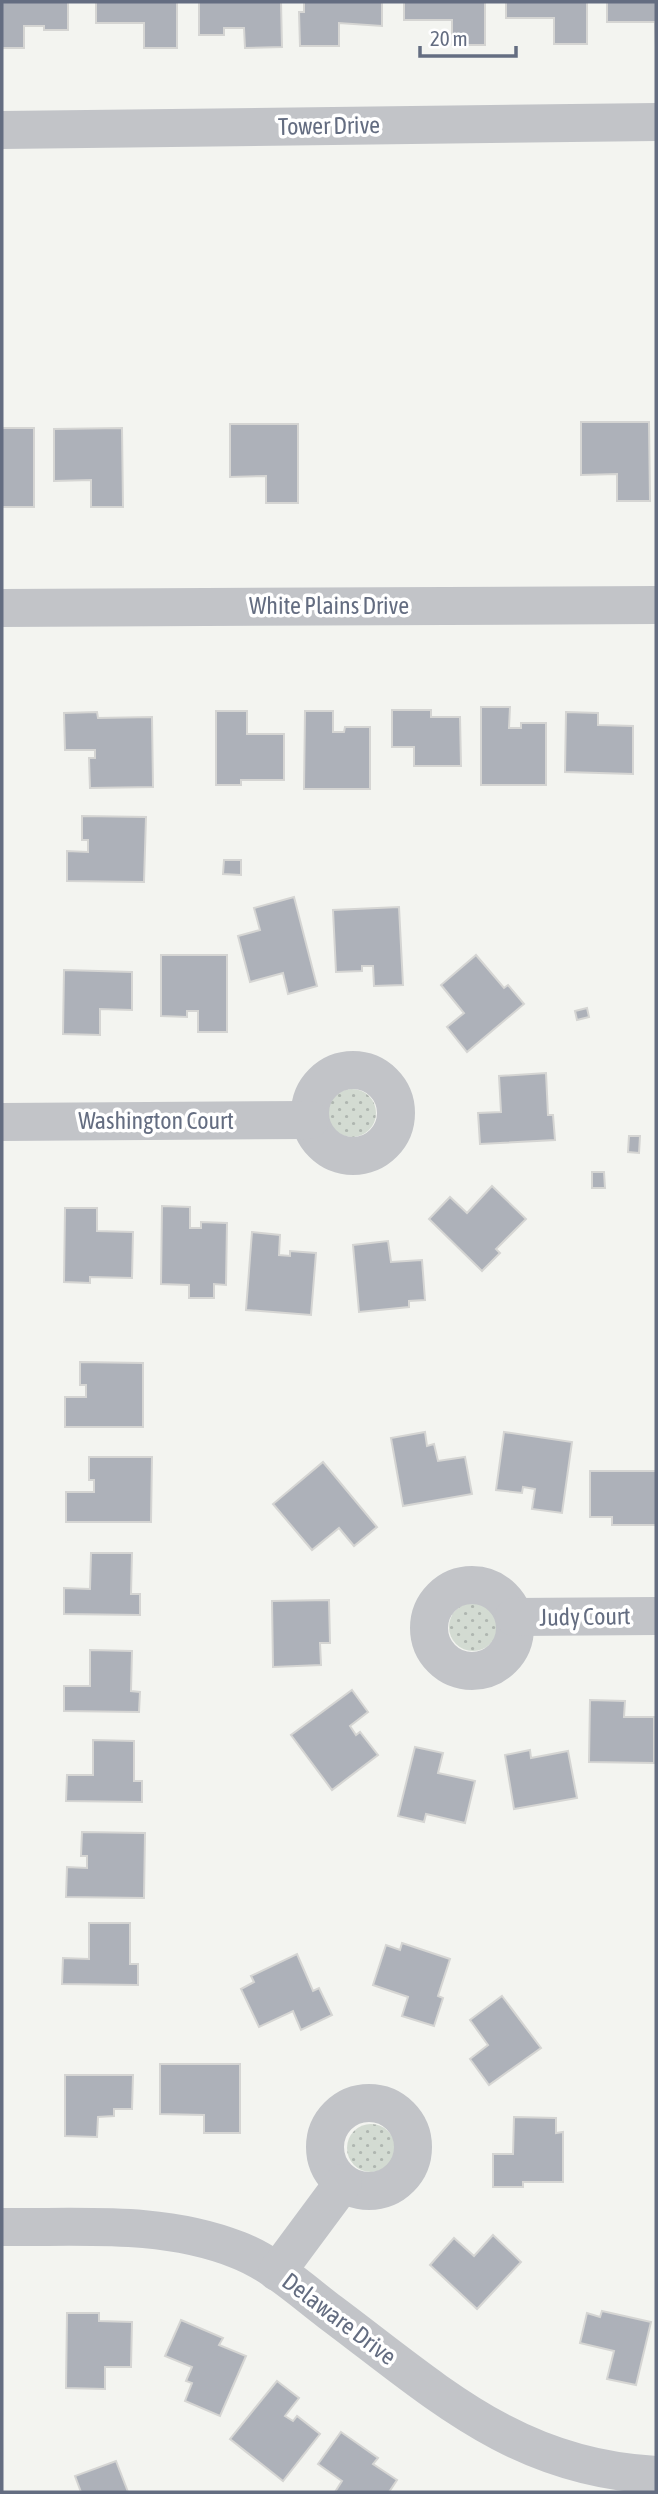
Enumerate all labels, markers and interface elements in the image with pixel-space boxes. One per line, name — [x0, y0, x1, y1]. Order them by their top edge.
scale bar — [420, 14, 516, 58]
text: 20 m — [430, 26, 468, 50]
street label: Tower Drive — [278, 111, 380, 140]
street label: White Plains Drive — [249, 592, 409, 619]
street label: Washington Court — [78, 1107, 234, 1134]
street label: Judy Court — [539, 1602, 631, 1631]
street label: Delaware Drive — [277, 2267, 401, 2370]

